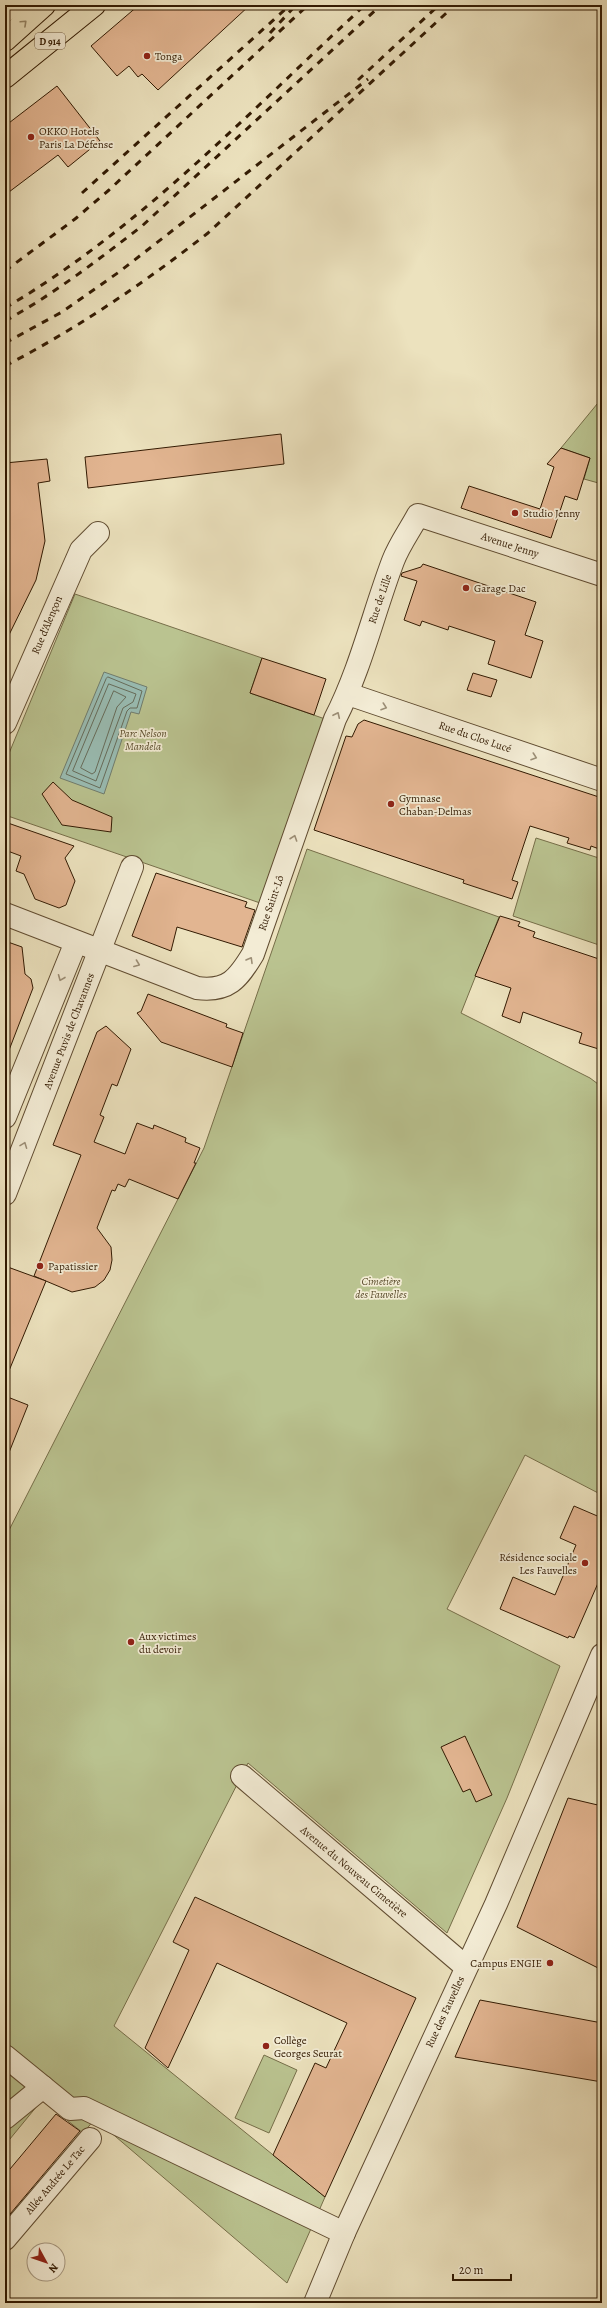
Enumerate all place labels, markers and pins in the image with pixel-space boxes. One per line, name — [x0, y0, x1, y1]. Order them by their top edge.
place label: Tonga — [155, 49, 183, 64]
marker: Tonga — [142, 51, 152, 61]
place label: OKKO Hotels Paris La Défense — [39, 124, 113, 152]
marker: OKKO Hotels Paris La Défense — [26, 132, 36, 142]
place label: Studio Jenny — [523, 506, 580, 521]
marker: Studio Jenny — [510, 508, 520, 518]
place label: Garage Dac — [474, 581, 526, 596]
marker: Garage Dac — [461, 583, 471, 593]
place label: Gymnase Chaban-Delmas — [399, 791, 472, 819]
marker: Gymnase Chaban-Delmas — [386, 799, 396, 809]
place label: Papatissier — [48, 1259, 98, 1274]
marker: Papatissier — [35, 1261, 45, 1271]
place label: Résidence sociale Les Fauvelles — [499, 1550, 577, 1578]
marker: Résidence sociale Les Fauvelles — [580, 1558, 590, 1568]
place label: Aux victimes du devoir — [138, 1629, 196, 1657]
marker: Aux victimes du devoir — [126, 1637, 136, 1647]
place label: Campus ENGIE — [470, 1956, 542, 1971]
marker: Campus ENGIE — [545, 1958, 555, 1968]
place label: Collège Georges Seurat — [274, 2033, 342, 2061]
marker: Collège Georges Seurat — [261, 2041, 271, 2051]

